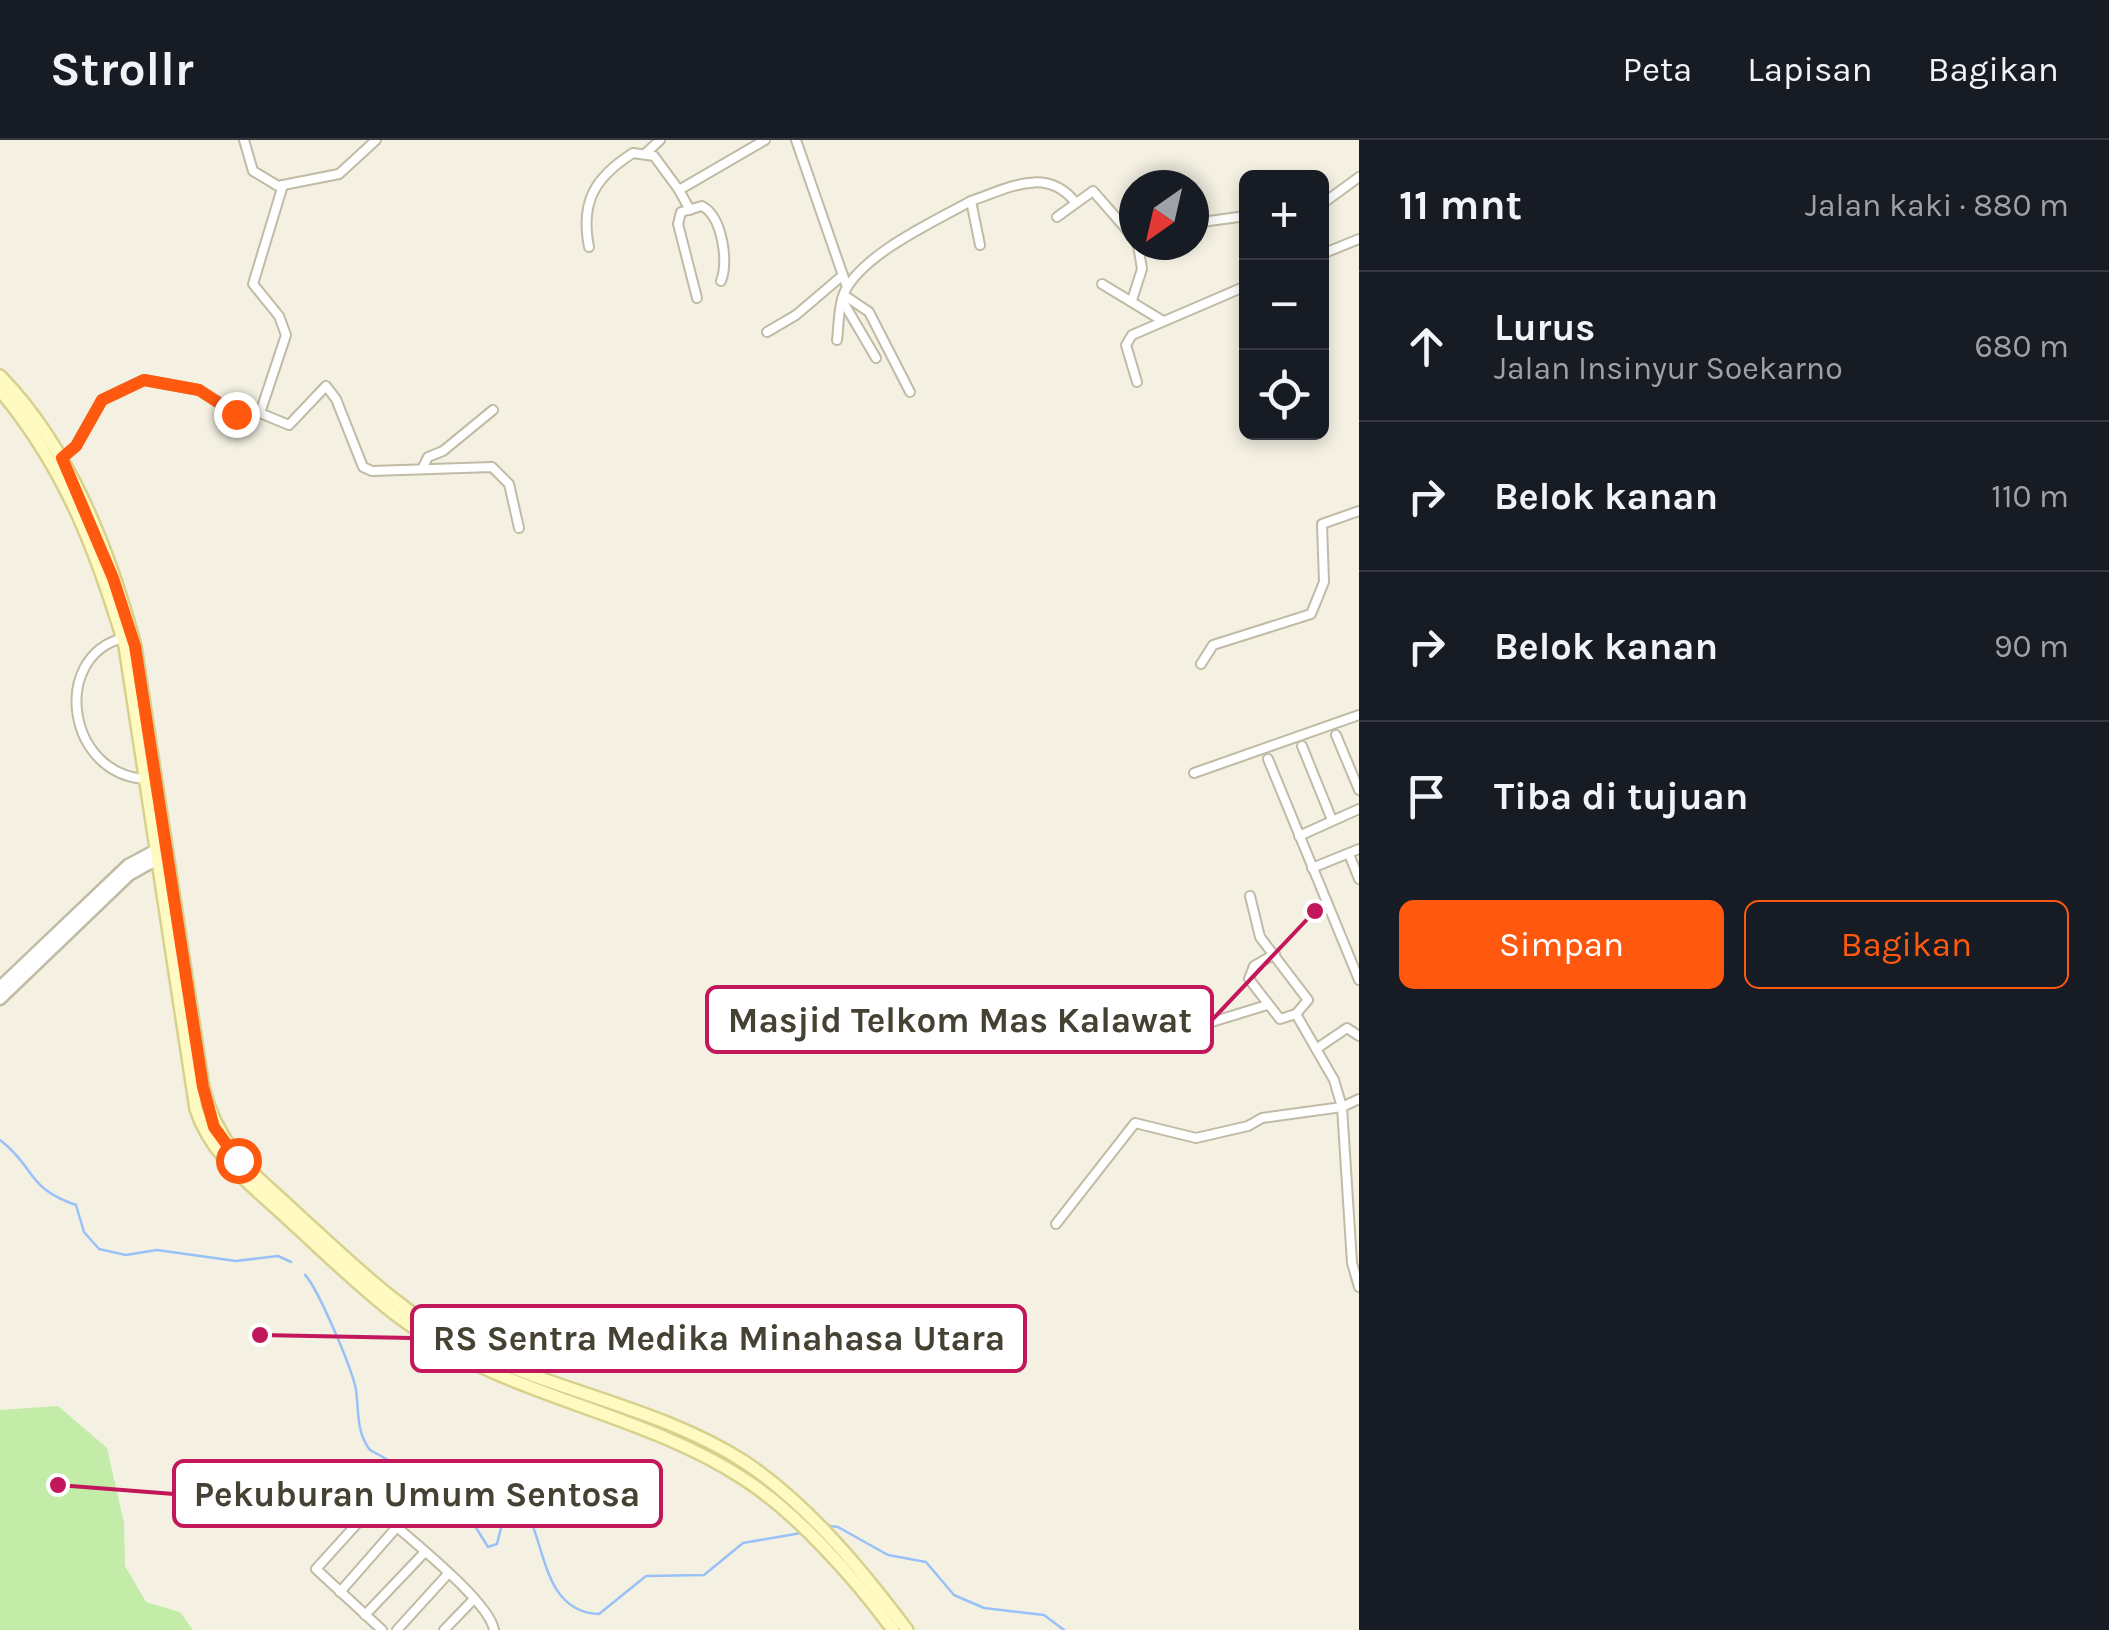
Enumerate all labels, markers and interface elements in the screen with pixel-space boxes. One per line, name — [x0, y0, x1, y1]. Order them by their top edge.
text: Strollr — [50, 41, 194, 97]
text: Peta — [1623, 49, 1692, 90]
text: Lapisan — [1747, 49, 1873, 90]
text: Bagikan — [1928, 49, 2059, 90]
north arrow — [1119, 170, 1209, 260]
map controls — [1239, 170, 1329, 440]
button: + — [1239, 170, 1329, 260]
text: 11 mnt — [1399, 180, 1522, 230]
text: Jalan kaki · 880 m — [1805, 187, 2069, 224]
button: − — [1239, 260, 1329, 350]
text: Lurus — [1494, 305, 1595, 350]
icon: ahead — [1399, 319, 1454, 374]
text: 680 m — [1974, 328, 2069, 365]
button: locate — [1239, 350, 1329, 440]
text: Jalan Insinyur Soekarno — [1494, 350, 1843, 387]
route end — [214, 392, 260, 438]
icon: right — [1399, 469, 1454, 524]
text: Belok kanan — [1494, 474, 1718, 519]
text: 110 m — [1991, 478, 2069, 515]
icon: right — [1399, 619, 1454, 674]
text: Belok kanan — [1494, 624, 1718, 669]
text: 90 m — [1994, 628, 2069, 665]
icon: arrive — [1399, 769, 1454, 824]
text: Tiba di tujuan — [1494, 774, 1749, 819]
button: Simpan — [1399, 900, 1724, 989]
button: Bagikan — [1744, 900, 2069, 989]
callout: Masjid Telkom Mas Kalawat — [707, 987, 1212, 1052]
text: Masjid Telkom Mas Kalawat — [728, 1000, 1192, 1042]
route start — [216, 1138, 262, 1184]
callout: RS Sentra Medika Minahasa Utara — [412, 1306, 1025, 1371]
text: RS Sentra Medika Minahasa Utara — [433, 1318, 1005, 1359]
callout: Pekuburan Umum Sentosa — [174, 1461, 661, 1526]
text: Pekuburan Umum Sentosa — [194, 1474, 640, 1515]

